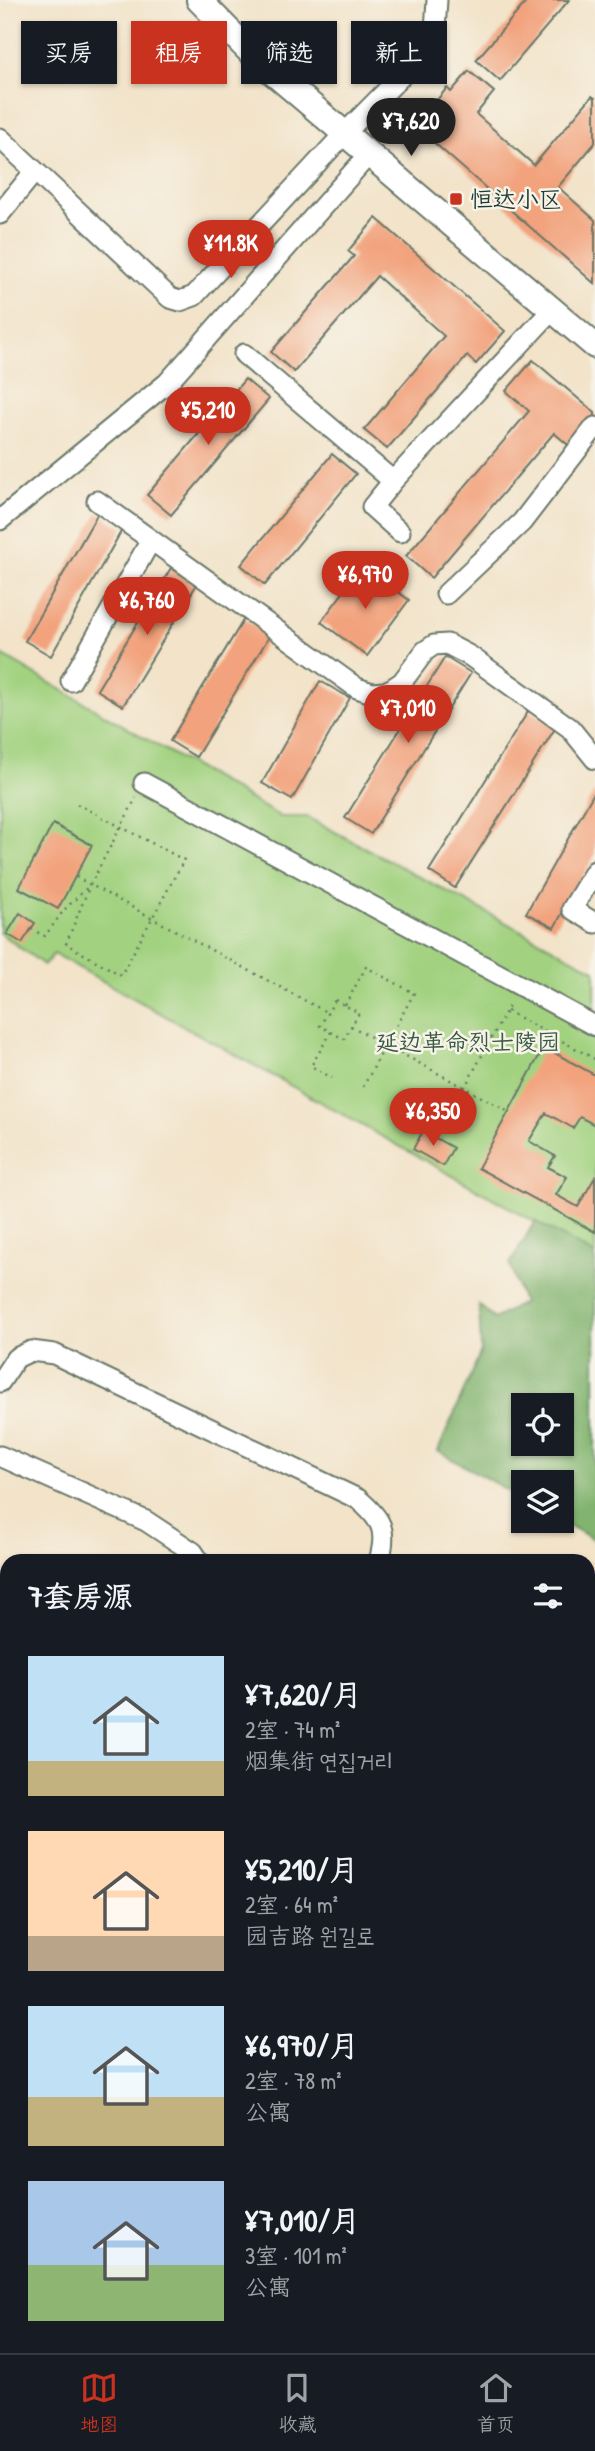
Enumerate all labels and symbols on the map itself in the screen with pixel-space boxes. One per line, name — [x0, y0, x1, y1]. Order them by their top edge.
pin: ¥7,620 — [354, 99, 468, 158]
place label: 恒达小区 — [470, 183, 562, 214]
marker: 恒达小区 — [448, 191, 464, 207]
pin: ¥11.8K — [174, 220, 288, 280]
pin: ¥5,210 — [151, 388, 265, 447]
pin: ¥6,970 — [308, 552, 422, 611]
pin: ¥6,760 — [90, 578, 204, 637]
pin: ¥7,010 — [351, 686, 465, 745]
park label: 延边革命烈士陵园 — [376, 1026, 560, 1057]
pin: ¥6,350 — [376, 1088, 490, 1148]

